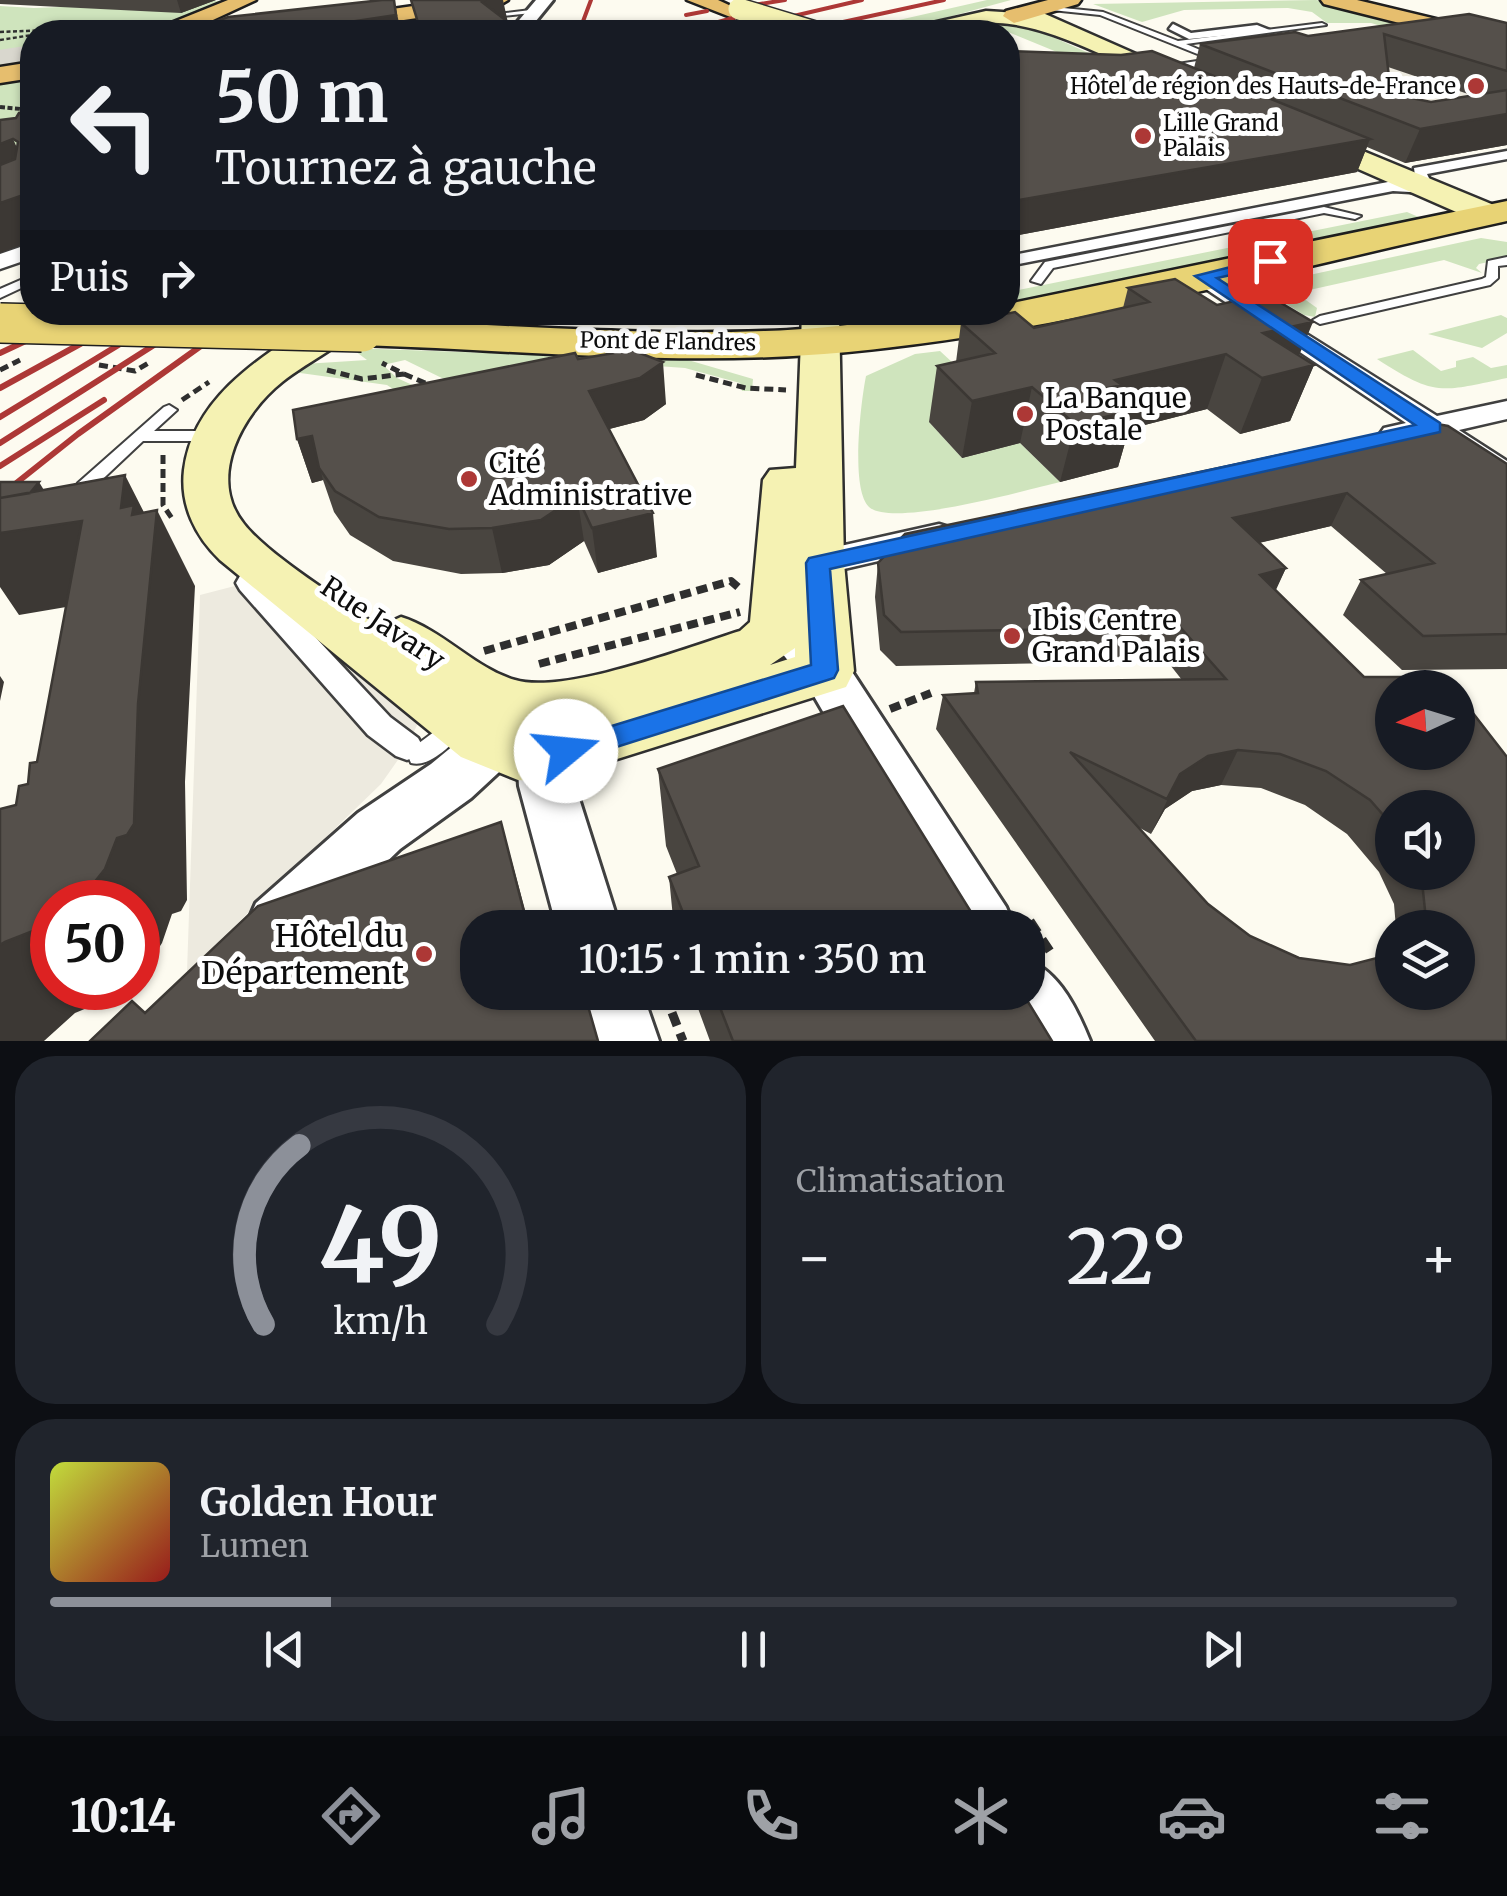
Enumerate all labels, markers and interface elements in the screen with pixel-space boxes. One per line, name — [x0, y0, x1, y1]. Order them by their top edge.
text: 50 m — [215, 53, 388, 141]
icon: left — [50, 60, 180, 190]
place label: Hôtel de région des Hauts-de-France — [1070, 72, 1456, 100]
marker: Hôtel de région des Hauts-de-France — [1465, 75, 1487, 97]
place label: Lille Grand Palais — [1163, 109, 1279, 162]
marker: Lille Grand Palais — [1132, 125, 1154, 147]
text: Tournez à gauche — [215, 140, 597, 196]
pin — [1228, 219, 1313, 304]
icon: arrive — [1243, 234, 1298, 289]
icon: right — [149, 250, 204, 305]
text: Puis — [50, 254, 129, 301]
street label: Pont de Flandres — [580, 325, 756, 357]
place label: La Banque Postale — [1045, 380, 1187, 448]
marker: La Banque Postale — [1014, 403, 1036, 425]
place label: Cité Administrative — [488, 445, 692, 513]
marker: Cité Administrative — [458, 468, 480, 490]
street label: Rue Javary — [314, 568, 453, 678]
place label: Ibis Centre Grand Palais — [1032, 602, 1201, 670]
marker: Ibis Centre Grand Palais — [1001, 625, 1023, 647]
north arrow — [1375, 670, 1475, 770]
map controls — [1375, 670, 1475, 1010]
position arrow — [514, 699, 618, 803]
button: sound — [1375, 790, 1475, 890]
speed limit sign: 50 — [30, 880, 160, 1010]
button: layers — [1375, 910, 1475, 1010]
place label: Hôtel du Département — [201, 916, 405, 993]
text: 10:15 · 1 min · 350 m — [579, 936, 926, 983]
marker: Hôtel du Département — [413, 943, 435, 965]
text: Climatisation — [796, 1161, 1005, 1201]
text: 49 — [319, 1180, 442, 1310]
text: 22° — [1066, 1210, 1187, 1304]
text: − — [796, 1223, 833, 1292]
text: + — [1420, 1223, 1457, 1292]
text: km/h — [333, 1299, 428, 1344]
text: Golden Hour — [200, 1479, 437, 1526]
text: Lumen — [200, 1526, 309, 1566]
icon: previous — [257, 1622, 312, 1677]
icon: pause — [726, 1622, 781, 1677]
icon: next — [1195, 1622, 1250, 1677]
icon: directions — [316, 1781, 386, 1851]
icon: music — [526, 1781, 596, 1851]
icon: phone — [736, 1781, 806, 1851]
icon: climate — [946, 1781, 1016, 1851]
icon: car — [1157, 1781, 1227, 1851]
icon: filters — [1367, 1781, 1437, 1851]
text: 10:14 — [70, 1788, 176, 1844]

